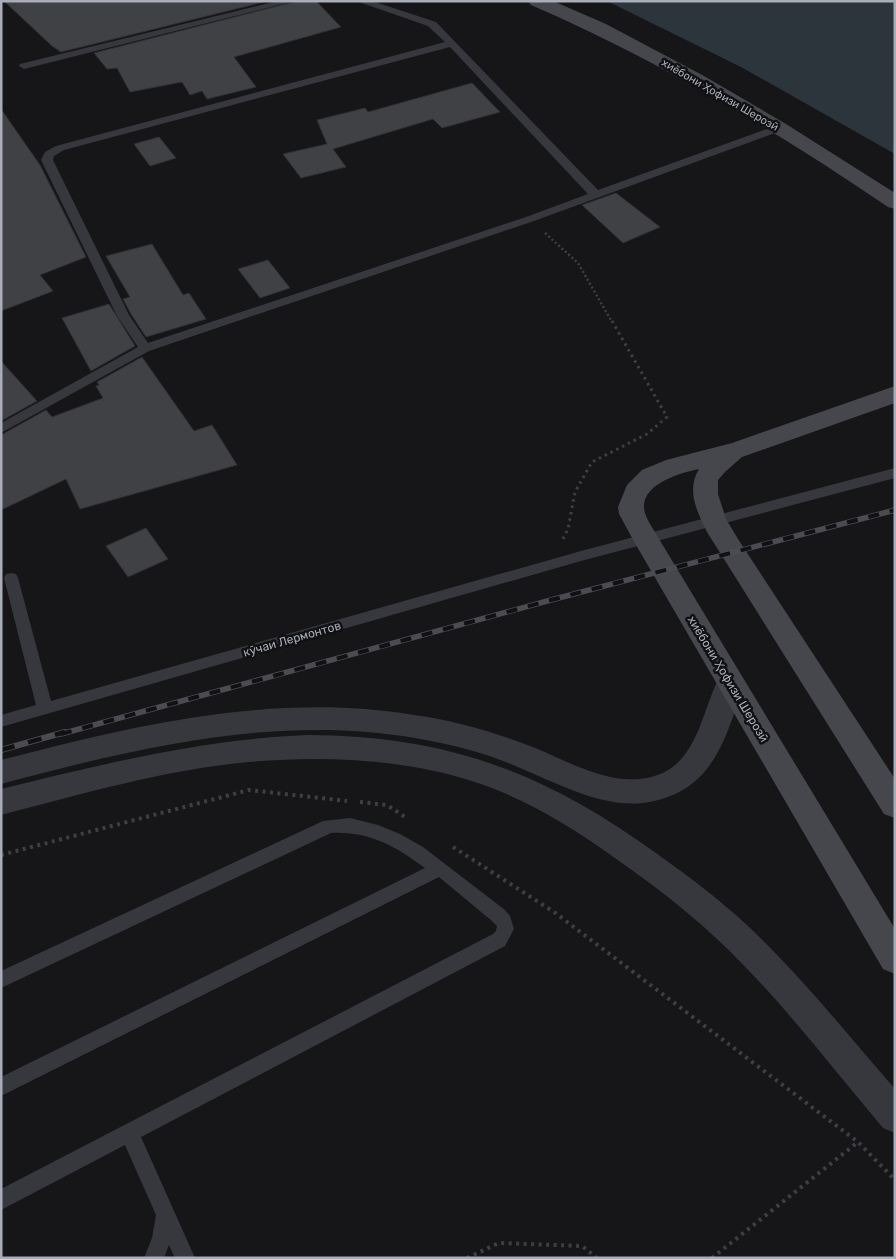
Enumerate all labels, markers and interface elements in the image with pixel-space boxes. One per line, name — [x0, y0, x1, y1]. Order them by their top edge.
street label: хиёбони Ҳофизи Шерозӣ — [659, 56, 781, 134]
street label: хиёбони Ҳофизи Шерозӣ — [685, 613, 771, 745]
street label: кӯчаи Лермонтов — [242, 618, 343, 660]

